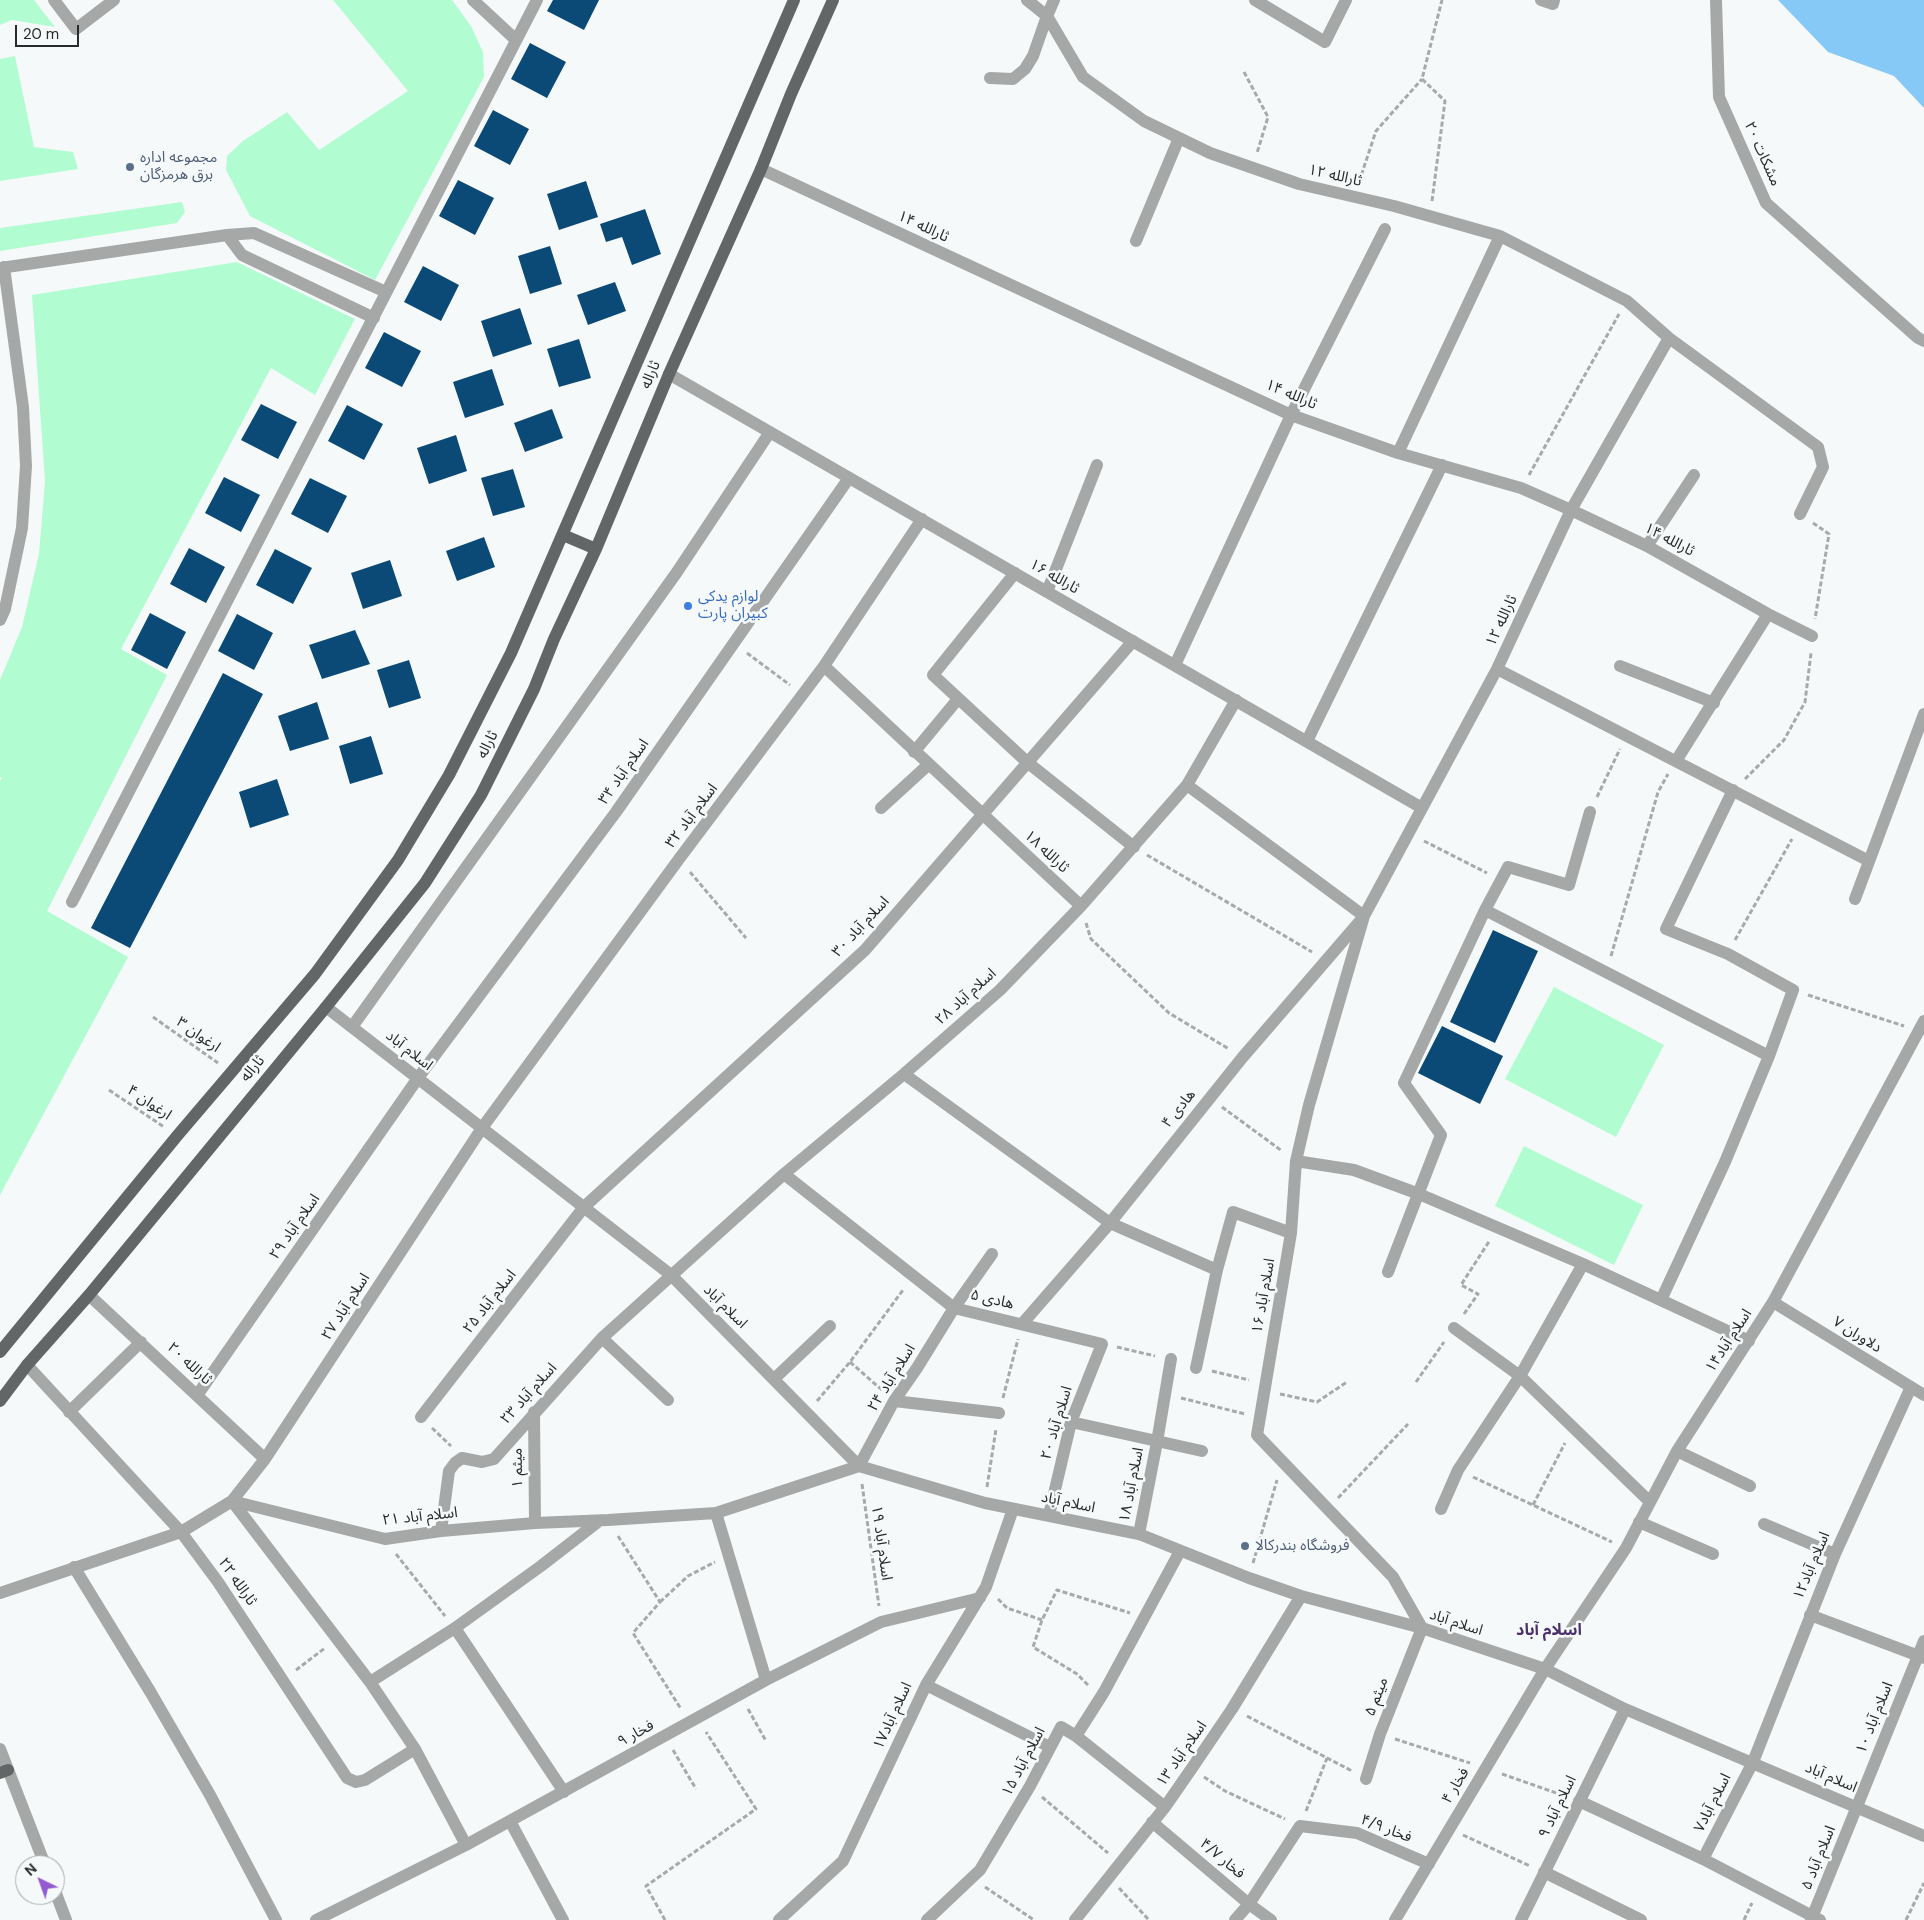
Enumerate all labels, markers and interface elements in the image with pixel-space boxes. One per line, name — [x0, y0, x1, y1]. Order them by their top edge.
scale bar — [18, 15, 81, 47]
text: 20 m — [23, 24, 59, 44]
street label: مشکات ۲۰ — [1740, 119, 1784, 189]
place label: مجموعه اداره برق هرمزگان — [140, 149, 217, 184]
marker: مجموعه اداره برق هرمزگان — [124, 161, 136, 173]
street label: ثارالله ۱۲ — [1306, 161, 1364, 191]
street label: ثارالله ۱۴ — [895, 207, 951, 247]
street label: ثاراله — [637, 358, 665, 392]
street label: ثارالله ۱۴ — [1262, 376, 1320, 414]
street label: ثارالله ۱۴ — [1641, 519, 1697, 561]
street label: ثارالله ۱۶ — [1026, 556, 1082, 598]
place label: لوازم یدکی کبیران پارت — [698, 588, 768, 623]
street label: ثارالله ۱۲ — [1482, 593, 1522, 649]
marker: لوازم یدکی کبیران پارت — [682, 600, 694, 612]
street label: ثاراله — [473, 728, 503, 762]
street label: اسلام آباد ۳۴ — [595, 736, 653, 808]
street label: اسلام آباد ۳۲ — [662, 780, 722, 852]
street label: ثارالله ۱۸ — [1020, 827, 1072, 877]
street label: اسلام آباد ۳۰ — [829, 893, 893, 961]
street label: اسلام آباد ۲۸ — [932, 965, 1000, 1029]
street label: ارغوان ۳ — [172, 1013, 224, 1057]
street label: اسلام آباد — [382, 1027, 436, 1075]
street label: ثاراله — [237, 1052, 269, 1086]
street label: ارغوان ۴ — [123, 1082, 175, 1124]
street label: هادی ۴ — [1158, 1086, 1200, 1132]
street label: اسلام آباد ۲۹ — [266, 1191, 324, 1263]
street label: اسلام آباد ۱۶ — [1249, 1257, 1279, 1335]
street label: اسلام آباد ۲۵ — [460, 1267, 520, 1337]
street label: اسلام آباد ۲۷ — [318, 1270, 374, 1344]
street label: اسلام آباد — [699, 1281, 751, 1333]
street label: هادی ۵ — [968, 1286, 1016, 1314]
street label: اسلام آباد۱۴ — [1702, 1306, 1756, 1376]
street label: دلاوران ۷ — [1829, 1313, 1885, 1357]
street label: ثارالله ۲۰ — [163, 1339, 215, 1389]
street label: اسلام آباد ۲۴ — [864, 1341, 920, 1415]
street label: اسلام آباد ۲۳ — [497, 1360, 561, 1428]
street label: اسلام آباد ۲۰ — [1037, 1384, 1077, 1462]
street label: اسلام آباد ۱۸ — [1116, 1446, 1148, 1524]
street label: میثم ۱ — [509, 1448, 527, 1488]
street label: اسلام آباد — [1039, 1489, 1097, 1517]
street label: اسلام آباد ۲۱ — [381, 1504, 459, 1530]
street label: اسلام آباد ۱۹ — [867, 1504, 895, 1582]
street label: اسلام آباد۱۲ — [1790, 1529, 1834, 1603]
place label: فروشگاه بندرکالا — [1255, 1537, 1349, 1555]
marker: فروشگاه بندرکالا — [1239, 1540, 1251, 1552]
street label: ثارالله ۲۲ — [214, 1555, 260, 1609]
street label: اسلام آباد — [1427, 1606, 1485, 1640]
district label: اسلام آباد — [1516, 1621, 1582, 1641]
street label: میثم ۵ — [1361, 1675, 1393, 1719]
street label: اسلام آباد ۱۰ — [1852, 1679, 1898, 1757]
street label: اسلام آباد۱۷ — [870, 1680, 916, 1752]
street label: فخار ۹ — [615, 1717, 657, 1751]
street label: اسلام آباد ۱۳ — [1153, 1718, 1211, 1790]
street label: اسلام آباد ۱۵ — [998, 1724, 1050, 1800]
street label: اسلام آباد — [1802, 1759, 1860, 1797]
street label: فخار ۴ — [1438, 1765, 1474, 1807]
street label: اسلام آباد۷ — [1691, 1771, 1735, 1835]
street label: اسلام آباد ۹ — [1535, 1773, 1581, 1841]
street label: فخار ۴/۹ — [1358, 1811, 1414, 1847]
street label: اسلام آباد ۵ — [1798, 1823, 1840, 1893]
street label: فخار ۴/۷ — [1196, 1835, 1248, 1883]
north arrow — [15, 1855, 65, 1905]
text: N — [21, 1859, 40, 1880]

